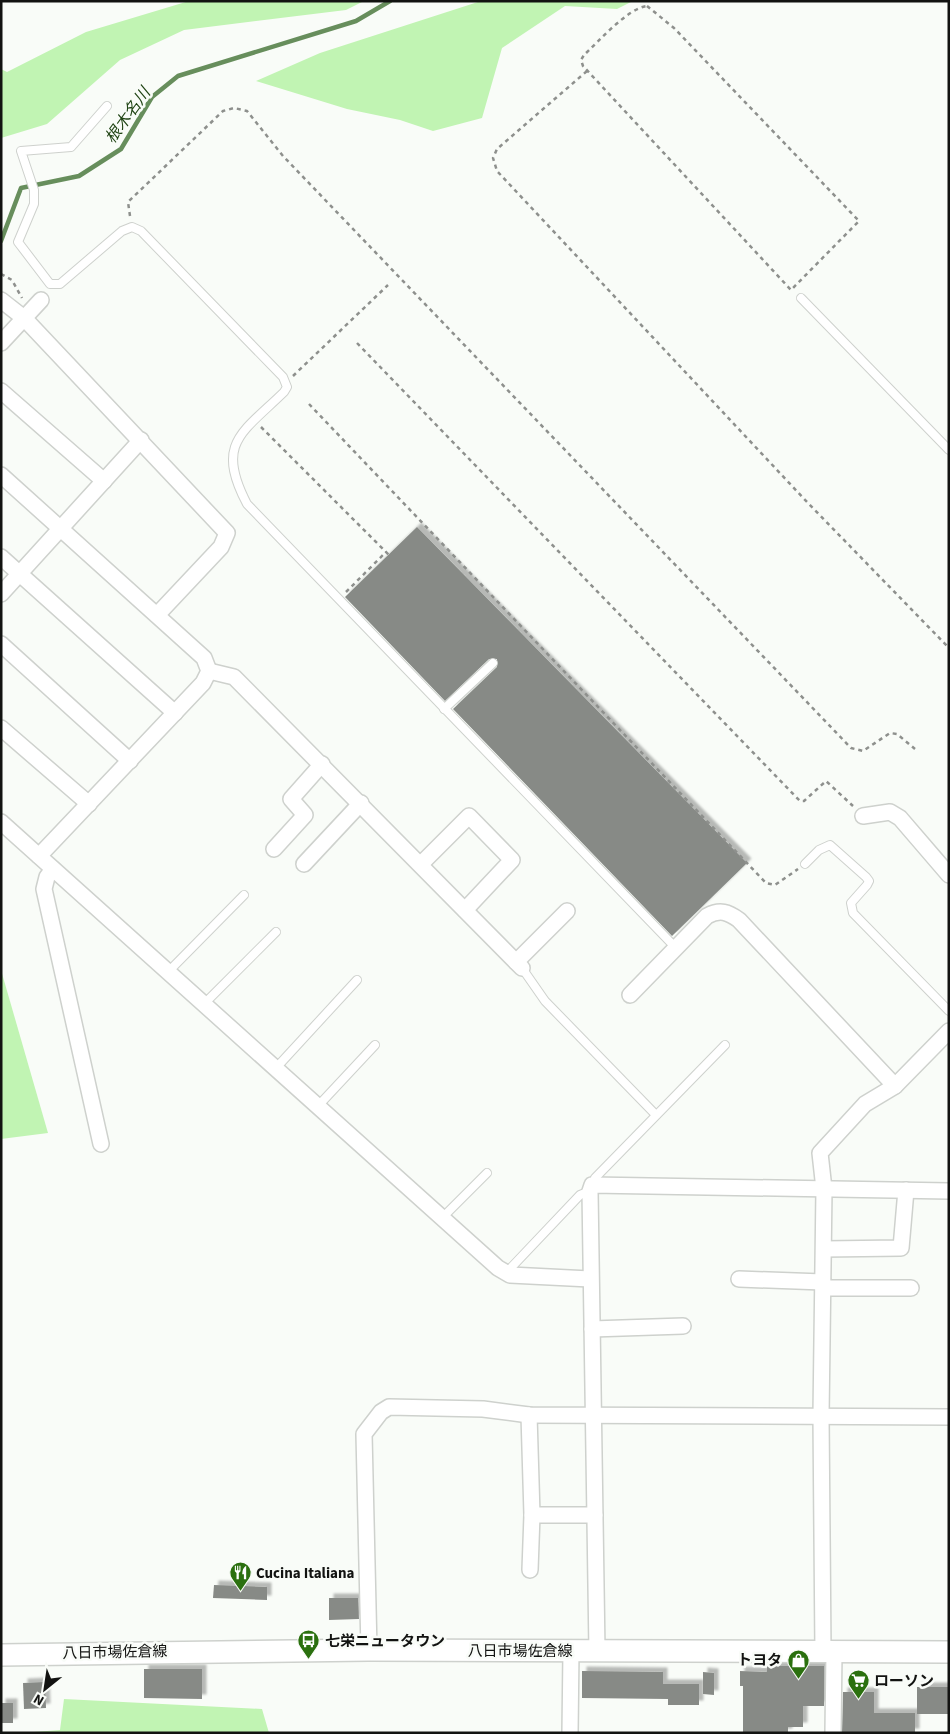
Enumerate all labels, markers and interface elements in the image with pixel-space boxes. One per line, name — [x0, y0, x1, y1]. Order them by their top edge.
water label: 根木名川 — [100, 82, 157, 148]
restaurant icon: Cucina Italiana — [228, 1561, 252, 1592]
place label: Cucina Italiana — [256, 1563, 355, 1584]
bus stop icon: 七栄ニュータウン — [297, 1629, 321, 1660]
place label: 七栄ニュータウン — [325, 1631, 445, 1652]
street label: 八日市場佐倉線 — [62, 1641, 168, 1664]
street label: 八日市場佐倉線 — [467, 1641, 573, 1662]
shop icon: トヨタ — [786, 1648, 810, 1679]
place label: トヨタ — [737, 1650, 782, 1671]
north arrow — [20, 1664, 70, 1714]
supermarket icon: ローソン — [846, 1669, 870, 1700]
place label: ローソン — [874, 1671, 934, 1692]
text: N — [30, 1688, 48, 1710]

